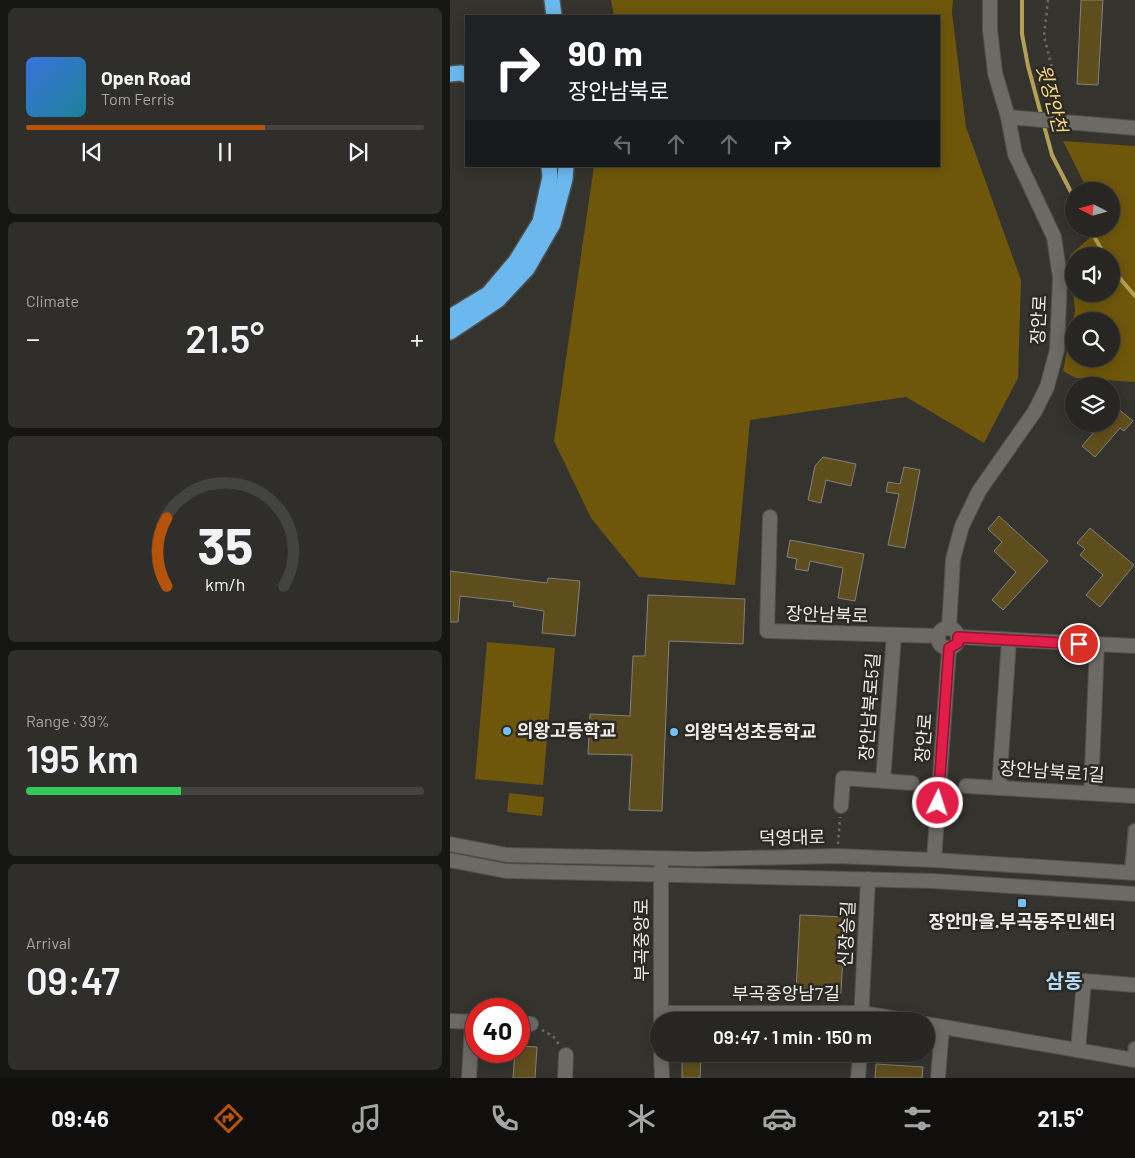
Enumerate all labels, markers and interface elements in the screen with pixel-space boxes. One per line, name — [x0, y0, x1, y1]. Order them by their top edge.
text: 90 m — [568, 31, 643, 73]
icon: right — [485, 35, 550, 100]
water label: 윗장안천 — [1032, 61, 1073, 136]
text: Open Road — [101, 66, 191, 89]
text: 장안남북로 — [568, 77, 669, 103]
text: Tom Ferris — [101, 89, 175, 108]
icon: left — [609, 130, 637, 158]
icon: ahead — [662, 130, 690, 158]
icon: ahead — [715, 130, 743, 158]
icon: right — [768, 130, 796, 158]
icon: previous — [78, 138, 106, 166]
icon: pause — [211, 138, 239, 166]
icon: next — [344, 138, 372, 166]
north arrow — [1065, 182, 1120, 238]
map controls — [1065, 182, 1120, 432]
button: sound — [1065, 247, 1120, 302]
text: Climate — [26, 291, 79, 310]
street label: 장안로 — [1026, 295, 1050, 345]
button: search — [1065, 312, 1120, 367]
text: 21.5° — [186, 315, 264, 361]
text: − — [26, 321, 40, 355]
text: + — [410, 321, 424, 355]
button: layers — [1065, 377, 1120, 432]
text: 35 — [197, 513, 253, 575]
text: km/h — [205, 573, 245, 595]
street label: 장안남북로 — [785, 602, 869, 626]
pin — [1058, 623, 1100, 665]
icon: arrive — [1065, 630, 1093, 658]
street label: 장안남북로5길 — [854, 652, 884, 762]
text: Range · 39% — [26, 711, 110, 730]
street label: 장안로 — [910, 712, 936, 763]
place label: 의왕고등학교 — [517, 719, 616, 741]
place label: 의왕덕성초등학교 — [684, 720, 816, 742]
marker: 의왕고등학교 — [501, 725, 513, 737]
marker: 의왕덕성초등학교 — [668, 726, 680, 738]
text: 195 km — [26, 735, 139, 781]
street label: 장안남북로1길 — [999, 756, 1106, 786]
position arrow — [911, 776, 963, 828]
street label: 덕영대로 — [759, 825, 825, 849]
marker: 장안마을.부곡동주민센터 — [1016, 897, 1028, 909]
street label: 부곡중앙로 — [630, 899, 652, 981]
street label: 신장승길 — [833, 900, 859, 968]
place label: 장안마을.부곡동주민센터 — [928, 910, 1116, 932]
text: Arrival — [26, 933, 71, 952]
text: 09:47 — [26, 957, 120, 1003]
district label: 삼동 — [1046, 968, 1082, 992]
street label: 부곡중앙남7길 — [732, 982, 840, 1004]
speed limit sign: 40 — [465, 998, 530, 1063]
text: 09:47 · 1 min · 150 m — [713, 1025, 872, 1048]
icon: directions — [211, 1101, 246, 1136]
icon: music — [349, 1101, 384, 1136]
icon: phone — [487, 1101, 522, 1136]
icon: climate — [624, 1101, 659, 1136]
icon: car — [762, 1101, 797, 1136]
icon: filters — [900, 1101, 935, 1136]
text: 09:46 — [51, 1105, 109, 1131]
text: 21.5° — [1038, 1105, 1084, 1131]

